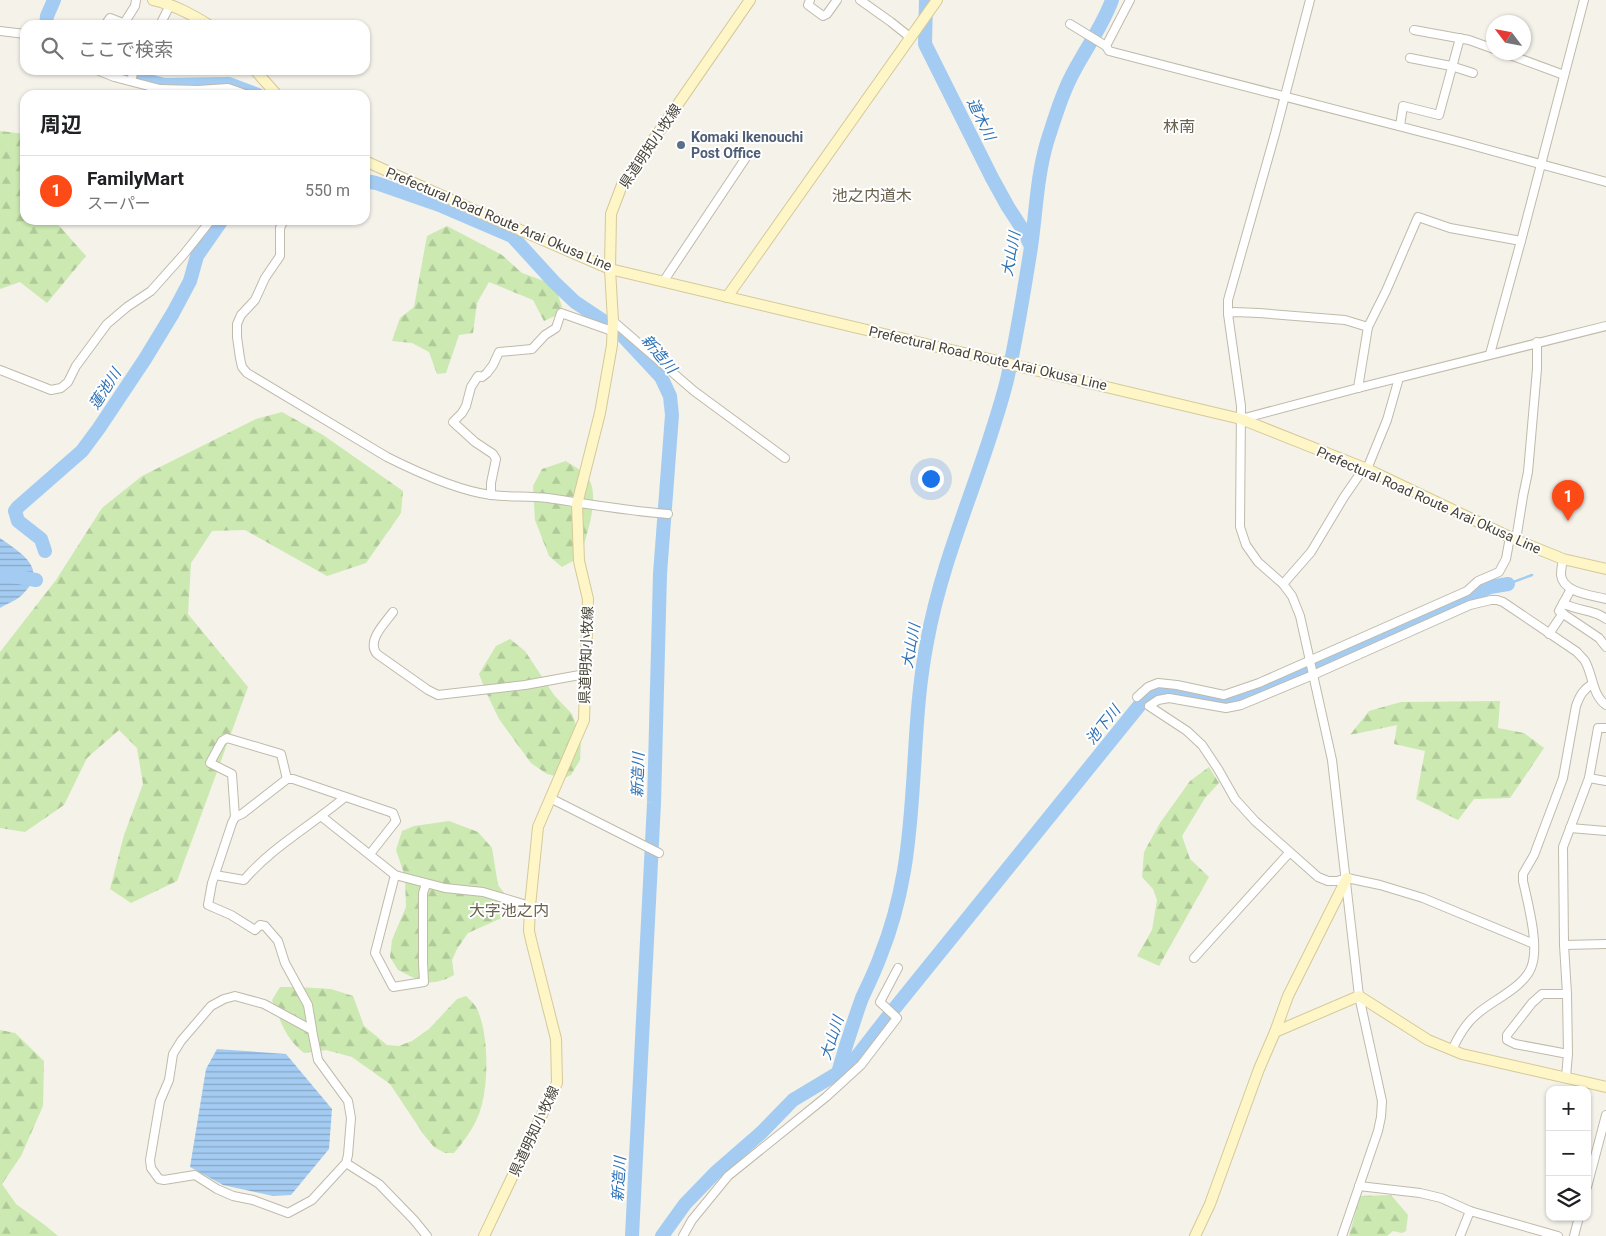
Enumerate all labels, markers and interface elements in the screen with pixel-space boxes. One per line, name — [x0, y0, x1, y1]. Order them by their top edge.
north arrow — [1486, 15, 1531, 60]
search box — [20, 20, 370, 75]
icon: search — [38, 34, 66, 62]
text: ここで検索 — [78, 38, 173, 61]
water label: 道木川 — [963, 95, 1000, 145]
street label: 県道明知小牧線 — [616, 101, 684, 191]
text: 周辺 — [40, 113, 82, 137]
district label: 林南 — [1163, 117, 1195, 136]
place label: Komaki Ikenouchi Post Office — [691, 129, 803, 161]
marker: Komaki Ikenouchi Post Office — [675, 139, 687, 151]
street label: Prefectural Road Route Arai Okusa Line — [384, 164, 614, 274]
text: FamilyMart — [87, 167, 184, 190]
text: 1 — [51, 181, 61, 200]
text: 550 m — [305, 181, 350, 200]
district label: 池之内道木 — [832, 186, 912, 205]
text: スーパー — [87, 194, 151, 213]
water label: 大山川 — [998, 228, 1024, 278]
street label: Prefectural Road Route Arai Okusa Line — [867, 323, 1109, 393]
water label: 新造川 — [638, 331, 682, 379]
water label: 蓮池川 — [85, 364, 126, 413]
street label: Prefectural Road Route Arai Okusa Line — [1314, 443, 1544, 557]
your location — [918, 466, 944, 492]
pin: 1 — [1552, 480, 1584, 521]
street label: 県道明知小牧線 — [576, 606, 596, 704]
water label: 大山川 — [898, 620, 924, 670]
water label: 池下川 — [1082, 700, 1125, 748]
water label: 新造川 — [628, 750, 648, 798]
district label: 大字池之内 — [469, 901, 549, 920]
water label: 大山川 — [816, 1012, 848, 1062]
street label: 県道明知小牧線 — [506, 1083, 562, 1179]
map controls — [1546, 1086, 1591, 1221]
button: + — [1546, 1086, 1591, 1131]
button: − — [1546, 1131, 1591, 1176]
water label: 新造川 — [609, 1154, 629, 1202]
button: layers — [1546, 1176, 1591, 1221]

